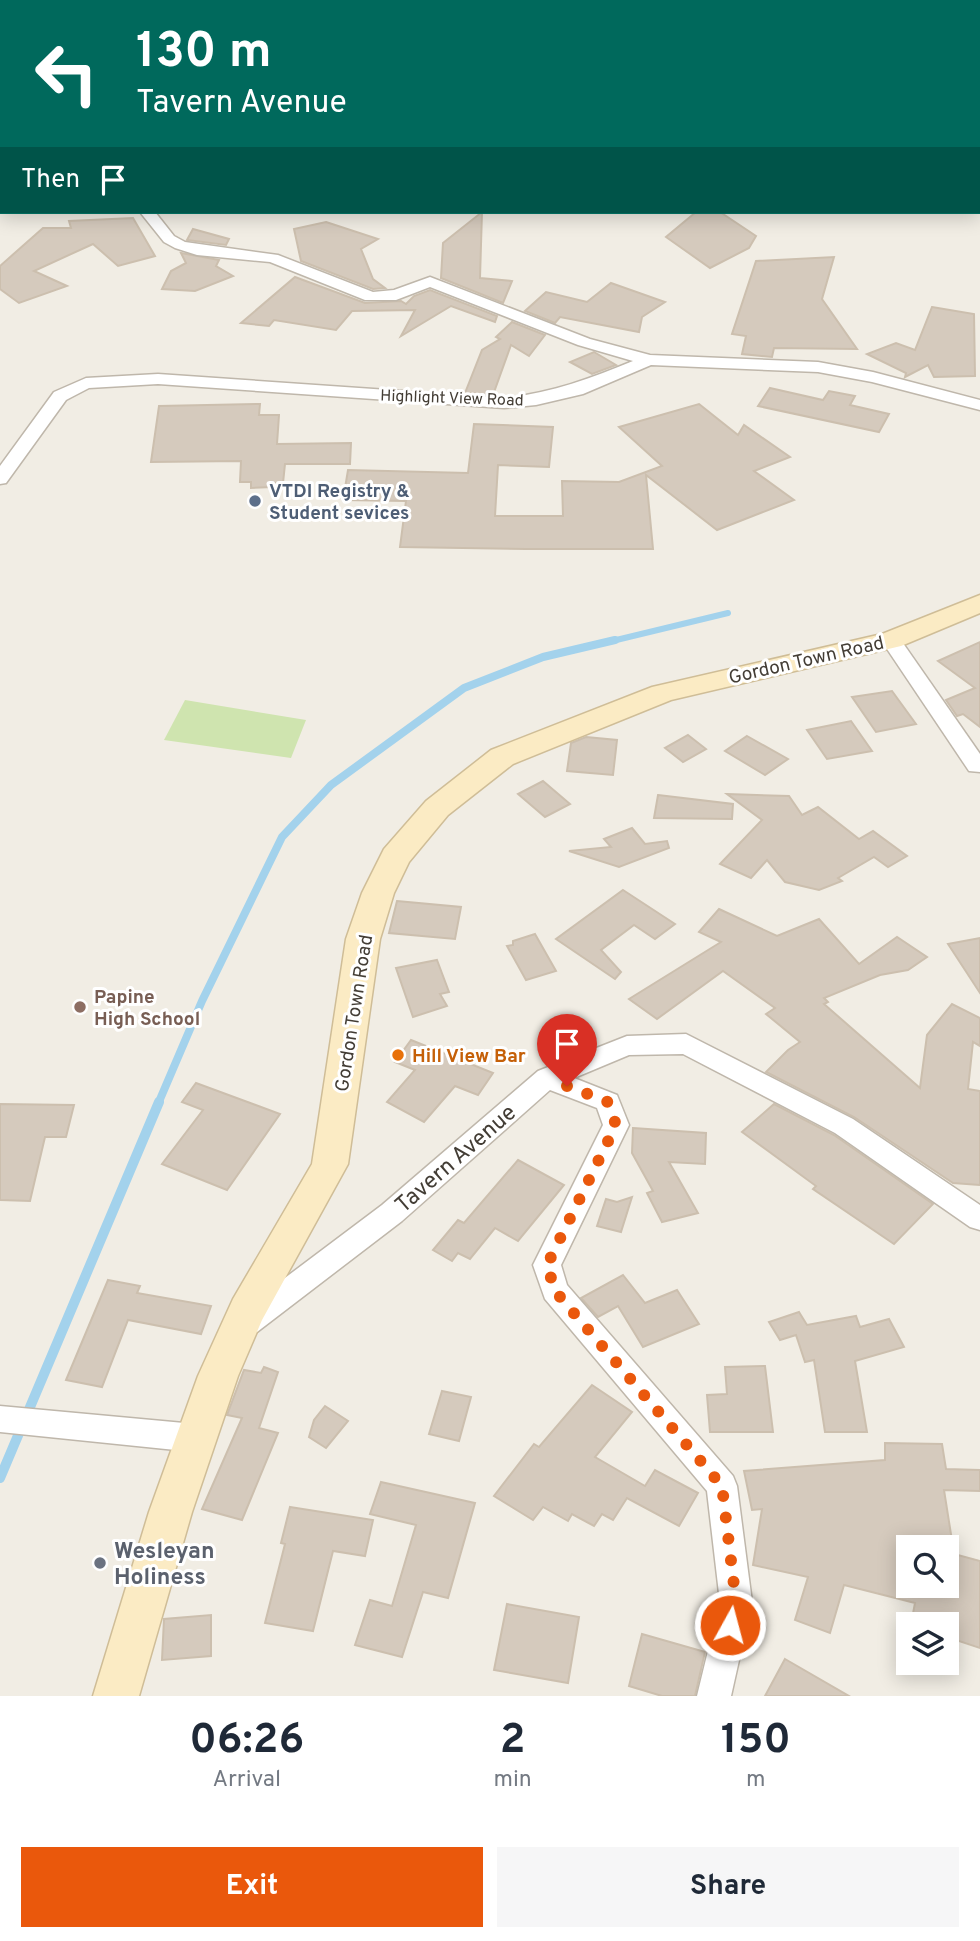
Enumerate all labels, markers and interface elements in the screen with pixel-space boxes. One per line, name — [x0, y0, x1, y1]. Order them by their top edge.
text: 130 m — [136, 23, 272, 85]
icon: left — [21, 28, 112, 119]
text: Tavern Avenue — [136, 84, 347, 124]
icon: arrive — [94, 161, 132, 199]
text: Then — [21, 164, 80, 197]
street label: Highlight View Road — [380, 386, 524, 411]
place label: VTDI Registry & Student sevices — [269, 480, 410, 526]
marker: VTDI Registry & Student sevices — [247, 493, 263, 509]
street label: Gordon Town Road — [726, 631, 886, 690]
street label: Gordon Town Road — [331, 933, 379, 1094]
place label: Papine High School — [94, 986, 200, 1032]
marker: Papine High School — [72, 999, 88, 1015]
pin — [537, 1014, 597, 1086]
icon: arrive — [548, 1025, 586, 1063]
place label: Hill View Bar — [412, 1045, 526, 1069]
marker: Hill View Bar — [390, 1047, 406, 1063]
street label: Tavern Avenue — [390, 1099, 523, 1220]
map controls — [896, 1535, 959, 1675]
button: search — [896, 1535, 959, 1598]
place label: Wesleyan Holiness — [114, 1538, 215, 1593]
marker: Wesleyan Holiness — [92, 1555, 108, 1571]
position arrow — [693, 1588, 767, 1662]
button: layers — [896, 1612, 959, 1675]
text: 06:26 — [189, 1715, 304, 1768]
text: 2 — [500, 1715, 525, 1768]
text: 150 — [721, 1715, 791, 1768]
text: Arrival — [212, 1766, 281, 1795]
text: min — [493, 1766, 532, 1795]
text: m — [746, 1766, 766, 1795]
button: Exit — [21, 1847, 483, 1927]
button: Share — [497, 1847, 959, 1927]

